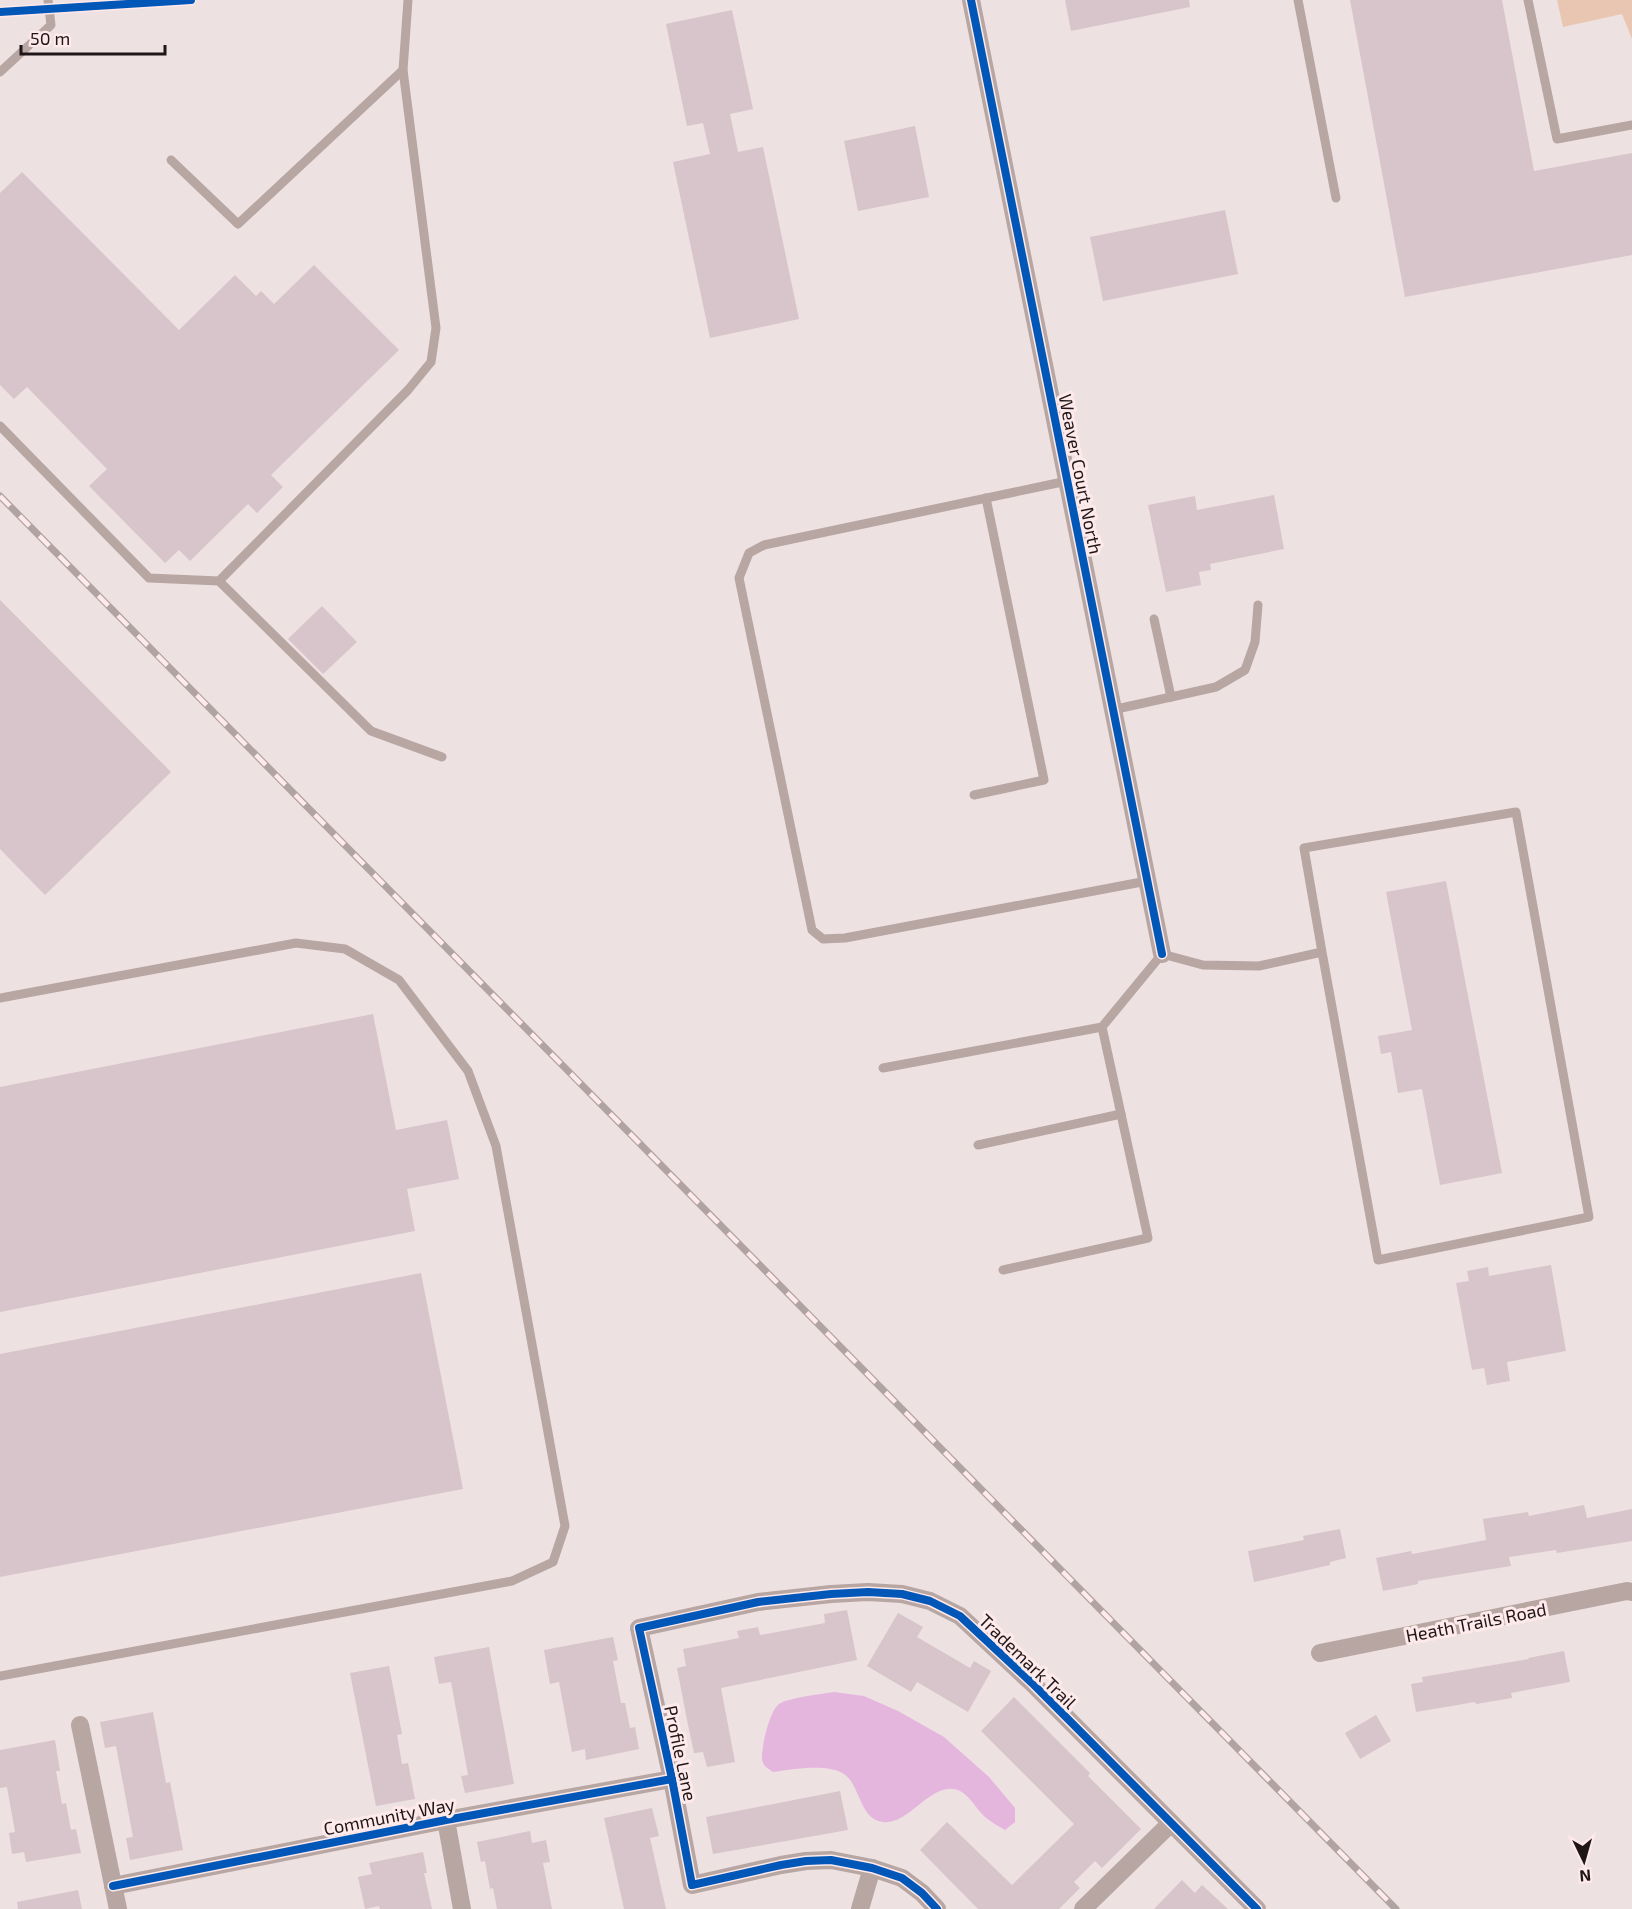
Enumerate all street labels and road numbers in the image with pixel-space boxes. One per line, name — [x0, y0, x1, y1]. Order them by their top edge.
street label: Weaver Court North — [1055, 392, 1107, 556]
street label: Heath Trails Road — [1404, 1598, 1548, 1646]
street label: Trademark Trail — [975, 1609, 1082, 1713]
street label: Profile Lane — [660, 1703, 702, 1803]
street label: Community Way — [322, 1792, 457, 1840]

